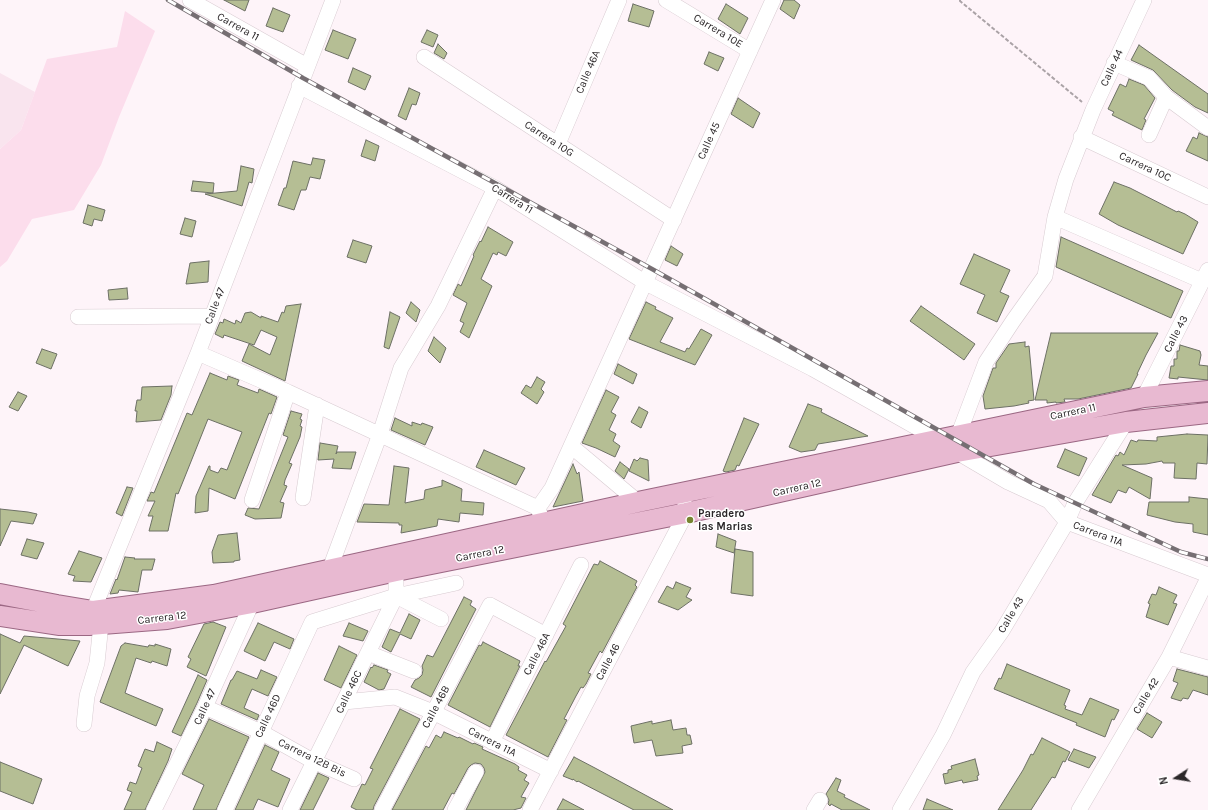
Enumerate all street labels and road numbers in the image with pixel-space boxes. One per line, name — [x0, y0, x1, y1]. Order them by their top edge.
street label: Carrera 11 — [215, 10, 261, 44]
street label: Carrera 10E — [691, 11, 745, 51]
street label: Calle 44 — [1098, 47, 1126, 89]
street label: Calle 46A — [573, 48, 603, 96]
street label: Carrera 10G — [522, 118, 576, 160]
street label: Calle 45 — [695, 120, 723, 162]
street label: Carrera 10C — [1117, 149, 1173, 185]
street label: Carrera 11 — [489, 181, 535, 217]
street label: Calle 47 — [202, 286, 228, 326]
street label: Calle 43 — [1161, 313, 1191, 355]
street label: Carrera 11 — [1049, 401, 1097, 423]
street label: Carrera 12 — [772, 476, 822, 500]
street label: Carrera 11A — [1071, 518, 1125, 550]
street label: Carrera 12 — [455, 543, 505, 565]
street label: Calle 43 — [995, 595, 1027, 635]
street label: Carrera 12 — [137, 608, 187, 628]
street label: Calle 46A — [521, 631, 553, 677]
street label: Calle 46 — [593, 641, 623, 683]
street label: Calle 46C — [333, 668, 365, 716]
street label: Calle 42 — [1130, 676, 1162, 716]
street label: Calle 46B — [419, 683, 453, 731]
street label: Calle 47 — [191, 687, 219, 727]
street label: Calle 46D — [252, 692, 284, 740]
street label: Carrera 11A — [466, 724, 518, 760]
street label: Carrera 12B Bis — [276, 736, 348, 780]

